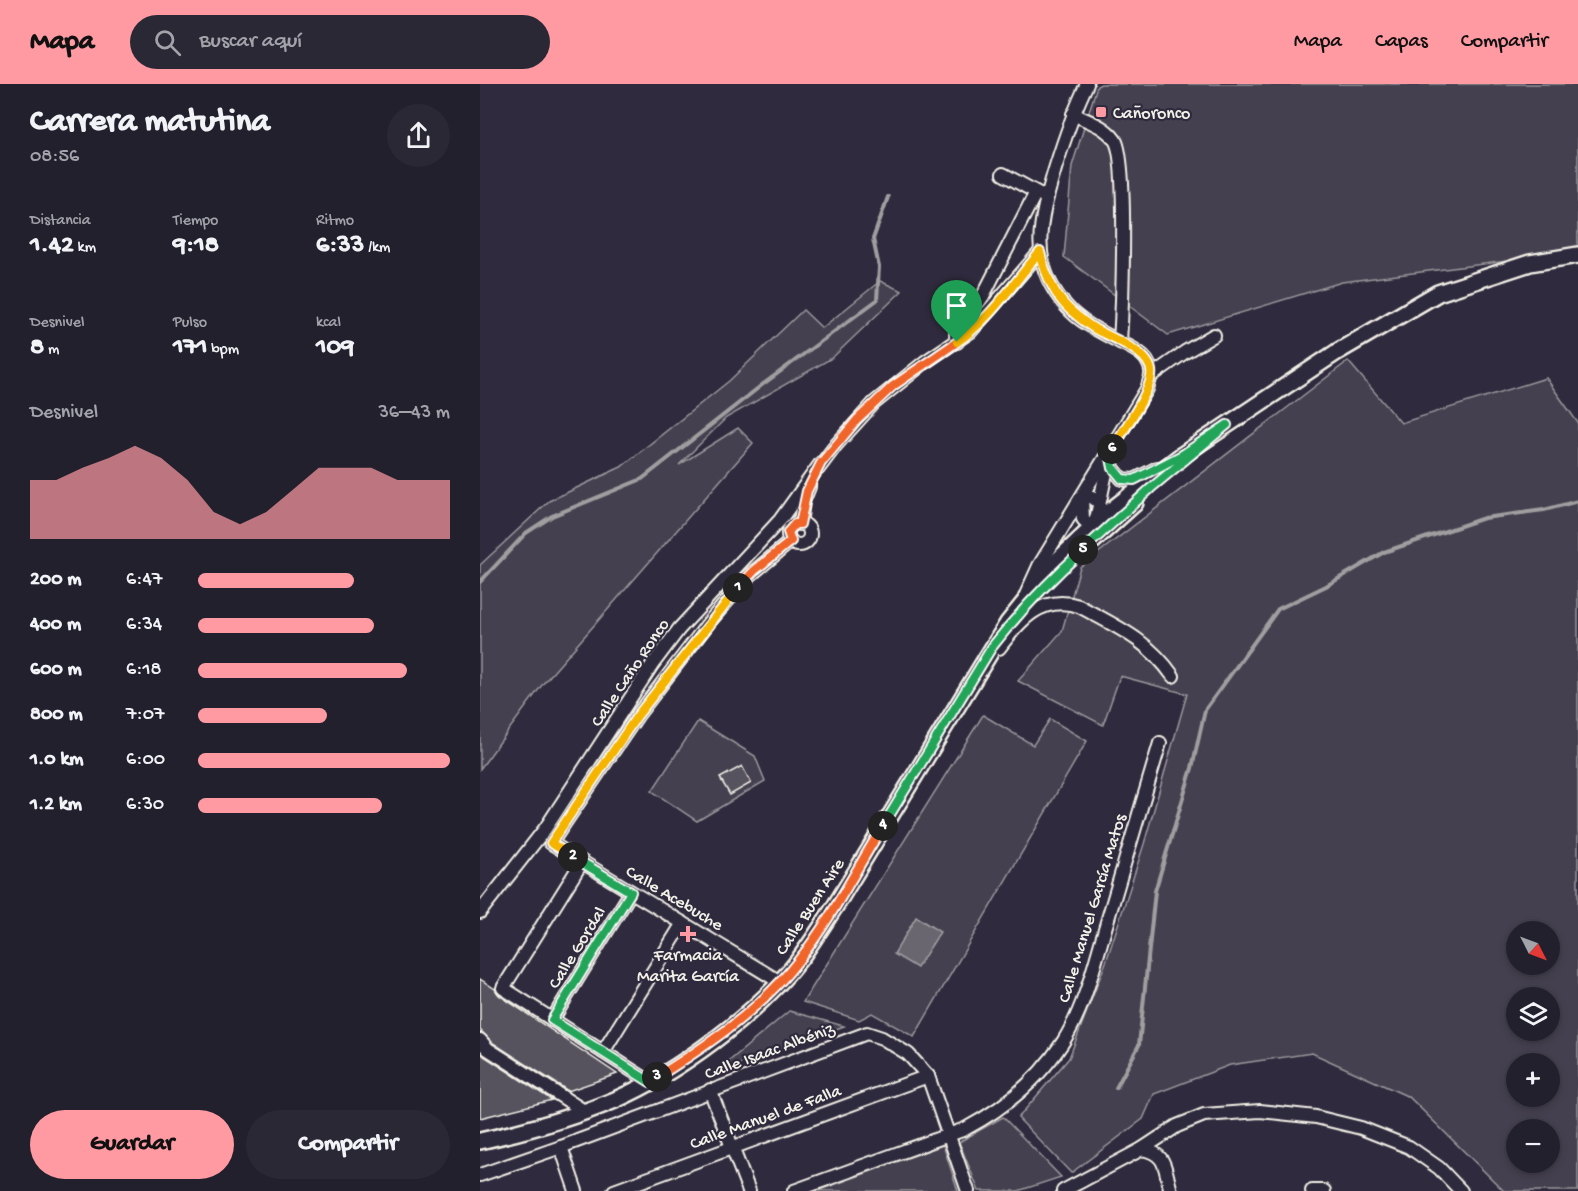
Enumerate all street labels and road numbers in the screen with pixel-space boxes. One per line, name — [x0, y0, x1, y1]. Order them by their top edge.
street label: Calle Caño Ronco — [587, 615, 675, 731]
street label: Calle Manuel García Matos — [1055, 811, 1132, 1006]
street label: Calle Buen Aire — [772, 854, 851, 960]
street label: Calle Acebuche — [621, 862, 727, 937]
street label: Calle Gordal — [545, 903, 612, 993]
street label: Calle Isaac Albéniz — [702, 1019, 838, 1086]
street label: Calle Manuel de Falla — [687, 1081, 845, 1155]

